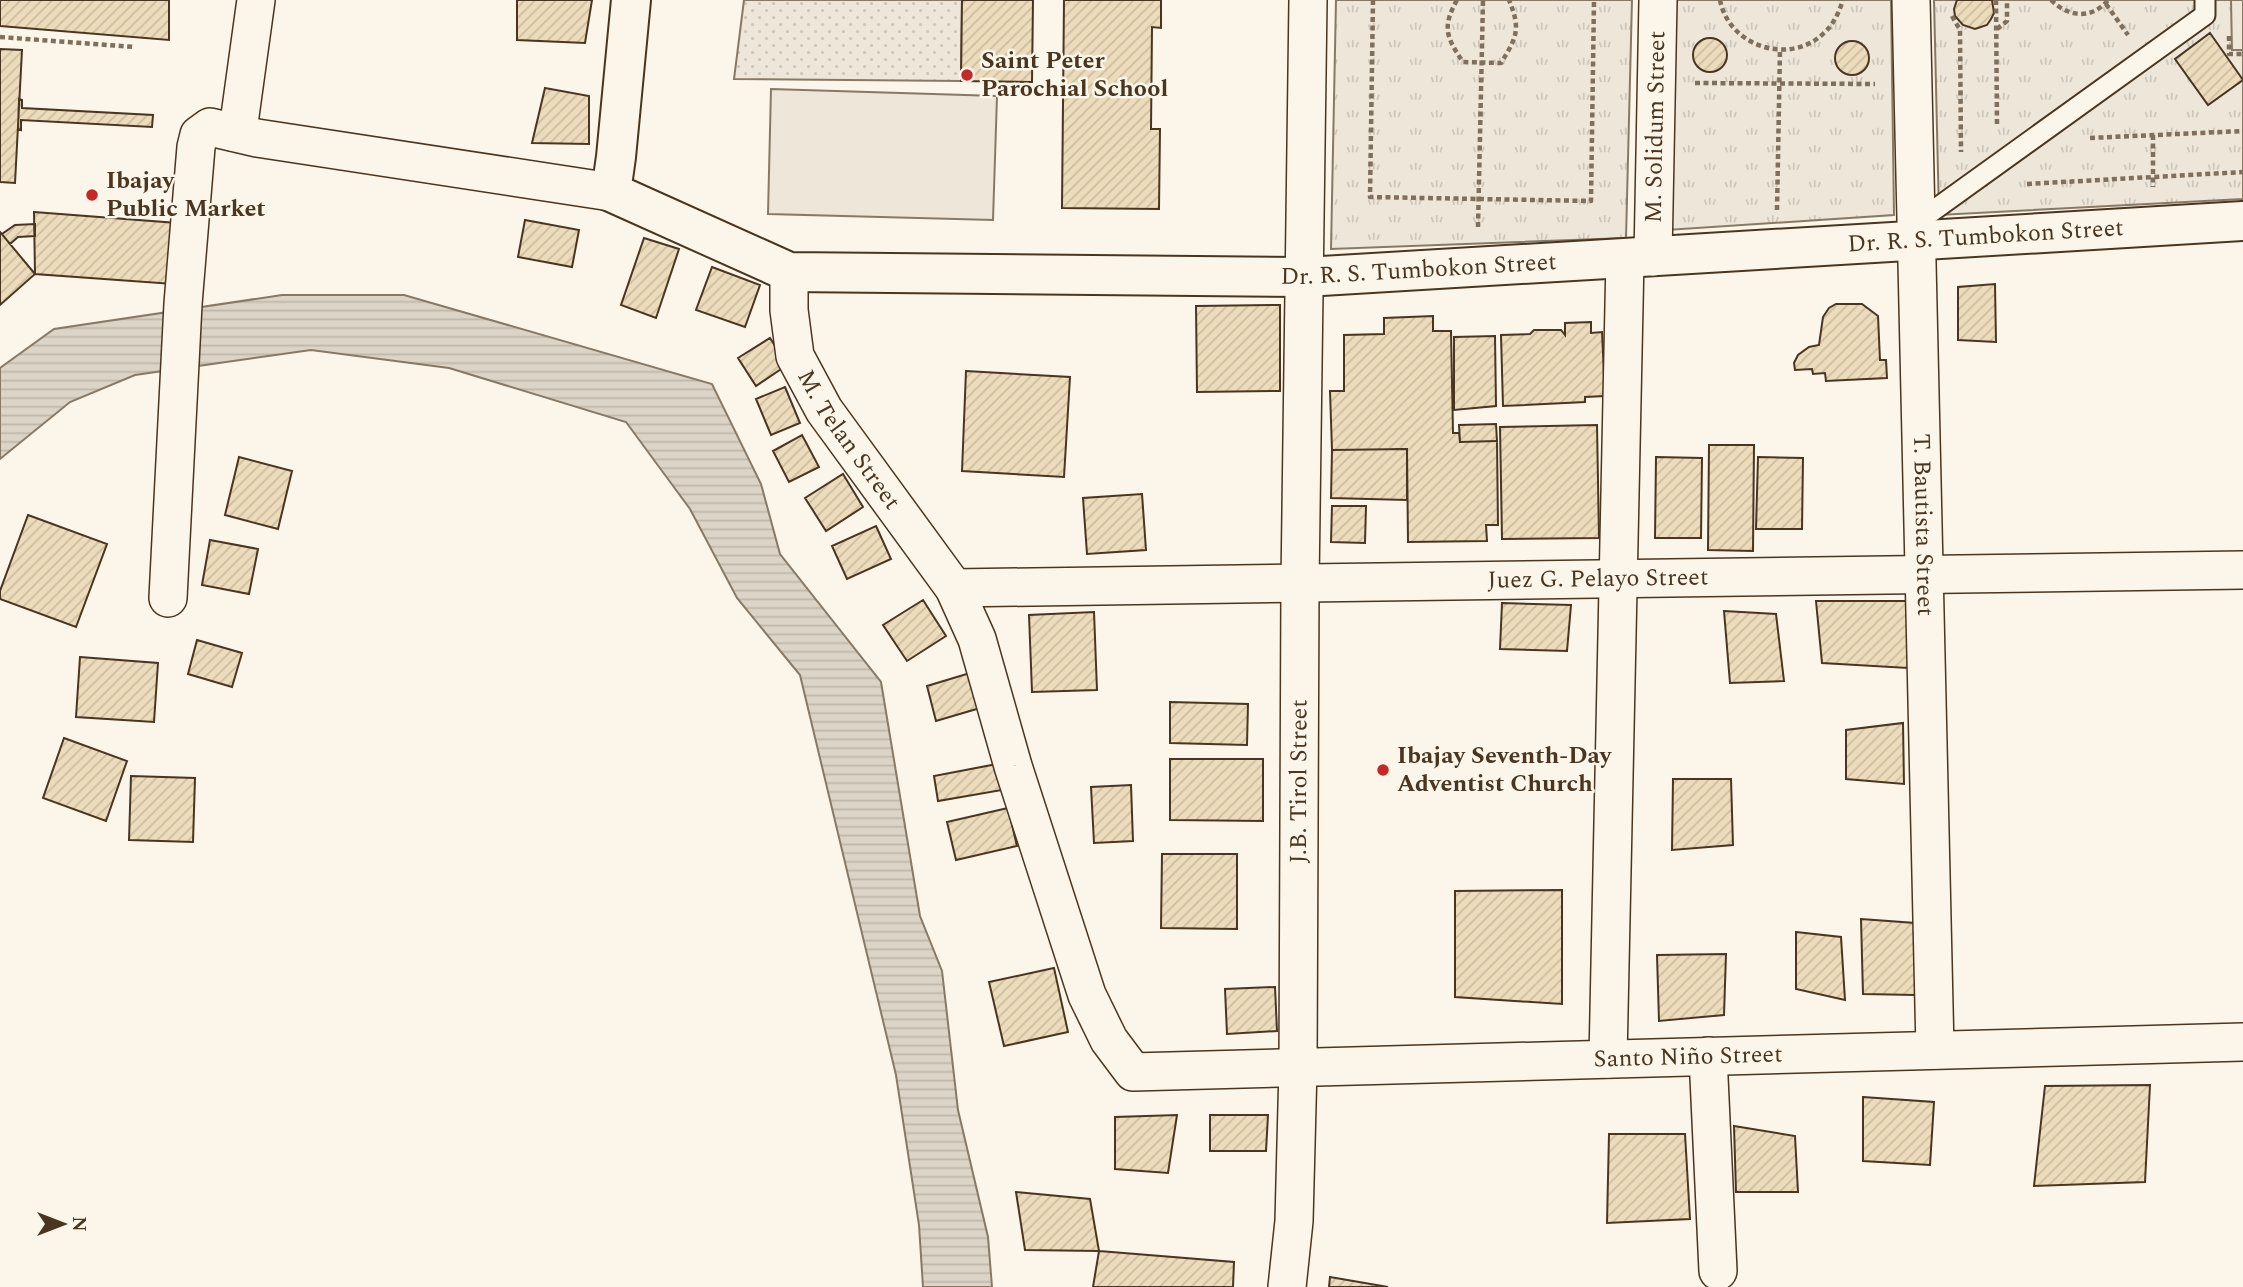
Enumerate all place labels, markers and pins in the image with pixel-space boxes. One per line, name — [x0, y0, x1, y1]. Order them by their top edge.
place label: Saint Peter Parochial School — [981, 43, 1168, 107]
marker: Saint Peter Parochial School — [959, 67, 975, 83]
place label: Ibajay Public Market — [106, 163, 266, 227]
marker: Ibajay Public Market — [84, 187, 100, 203]
place label: Ibajay Seventh-Day Adventist Church — [1397, 738, 1613, 802]
marker: Ibajay Seventh-Day Adventist Church — [1375, 762, 1391, 778]

